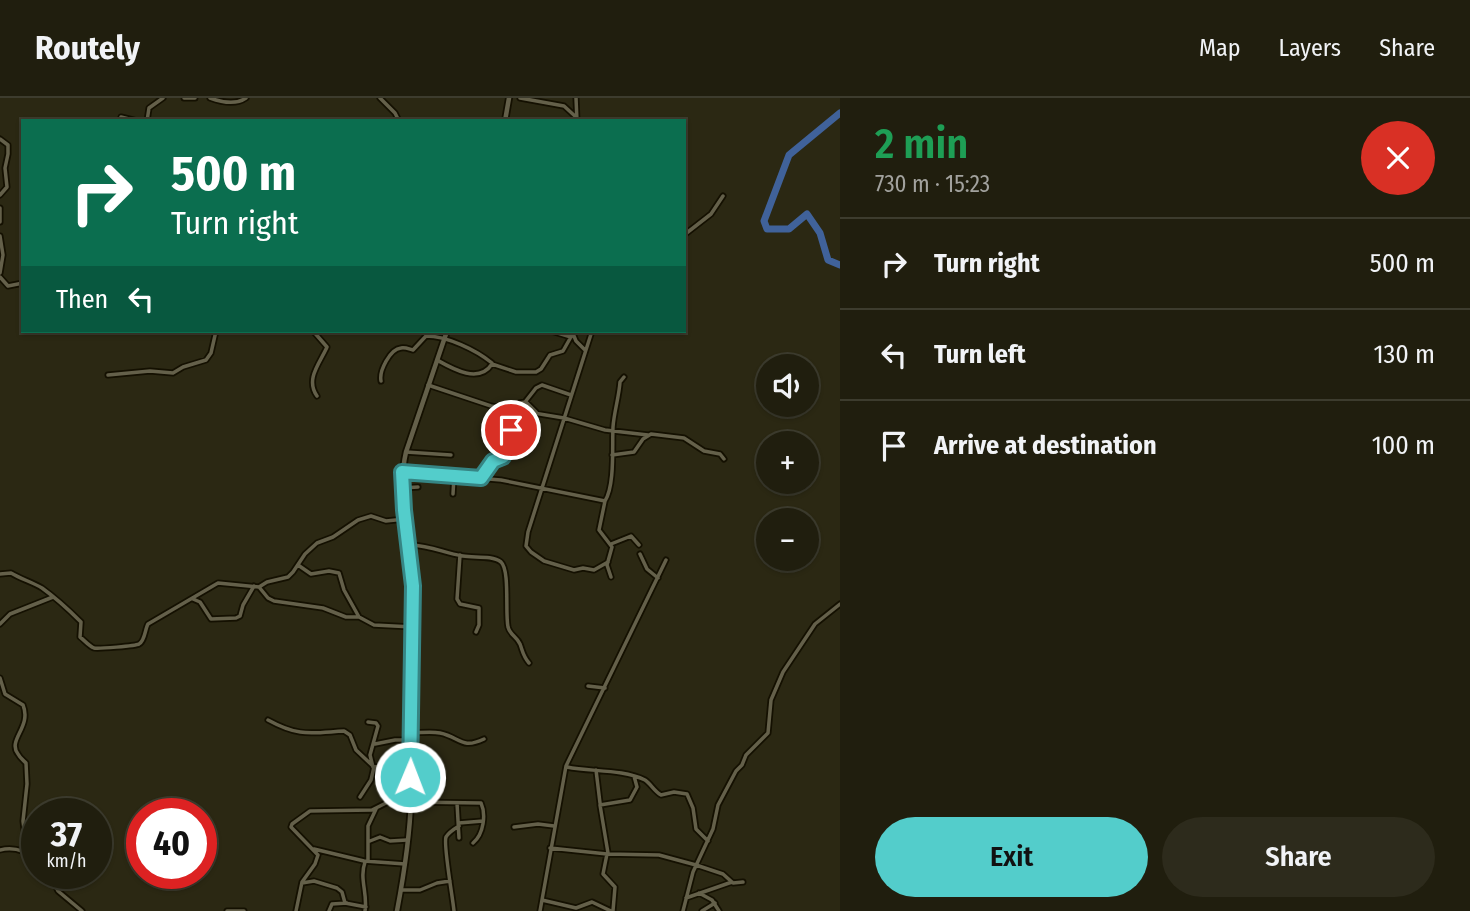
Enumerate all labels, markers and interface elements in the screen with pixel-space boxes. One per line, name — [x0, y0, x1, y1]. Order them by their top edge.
text: Routely — [35, 28, 140, 68]
text: Map — [1199, 34, 1241, 62]
text: Layers — [1279, 34, 1341, 62]
text: Share — [1379, 34, 1435, 62]
text: 2 min — [875, 119, 968, 169]
button: close — [1361, 121, 1435, 195]
text: 500 m — [171, 144, 296, 203]
icon: right — [56, 147, 147, 238]
text: 730 m · 15:23 — [875, 170, 990, 198]
text: Turn right — [171, 204, 298, 242]
icon: right — [875, 245, 913, 283]
text: Turn right — [934, 248, 1040, 279]
text: 500 m — [1370, 248, 1435, 279]
icon: left — [122, 280, 160, 318]
text: Then — [56, 284, 108, 315]
icon: left — [875, 336, 913, 374]
text: Turn left — [934, 339, 1026, 370]
text: 130 m — [1373, 339, 1435, 370]
map controls — [756, 354, 819, 571]
button: sound — [756, 354, 819, 417]
pin — [481, 400, 541, 460]
icon: arrive — [492, 411, 530, 449]
icon: arrive — [875, 427, 913, 465]
text: Arrive at destination — [934, 430, 1157, 461]
text: 100 m — [1372, 430, 1435, 461]
button: + — [756, 431, 819, 494]
button: − — [756, 508, 819, 571]
position arrow — [373, 740, 447, 814]
speed limit sign: 40 — [126, 798, 217, 889]
text: 37 — [51, 813, 82, 855]
button: Exit — [875, 817, 1148, 897]
button: Share — [1162, 817, 1435, 897]
text: km/h — [46, 850, 87, 872]

